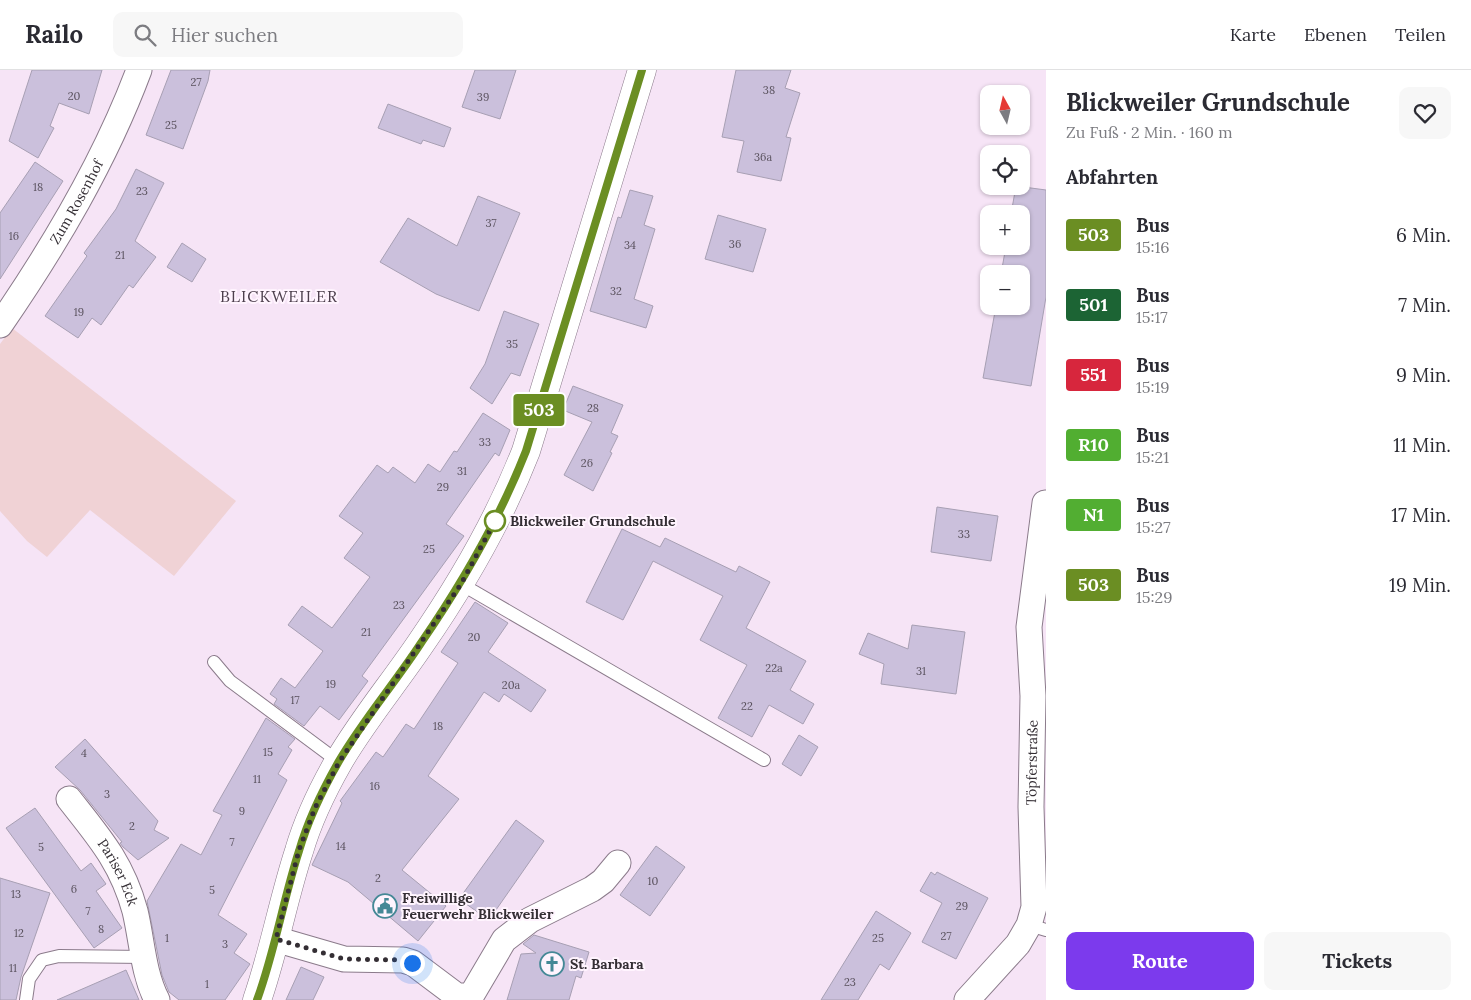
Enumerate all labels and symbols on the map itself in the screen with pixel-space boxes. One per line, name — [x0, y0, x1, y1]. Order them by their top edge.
house number: 27 — [191, 75, 201, 89]
house number: 38 — [763, 83, 775, 97]
north arrow — [980, 85, 1030, 135]
house number: 20 — [68, 89, 81, 103]
house number: 39 — [477, 90, 489, 104]
house number: 25 — [165, 118, 177, 132]
house number: 36a — [754, 150, 772, 164]
street label: Zum Rosenhof — [46, 156, 108, 247]
house number: 18 — [33, 180, 43, 194]
house number: 23 — [136, 184, 148, 198]
house number: 37 — [486, 216, 496, 230]
house number: 16 — [9, 229, 19, 243]
house number: 36 — [729, 237, 741, 251]
house number: 34 — [624, 238, 636, 252]
house number: 21 — [115, 248, 125, 262]
house number: 32 — [610, 284, 622, 298]
district label: BLICKWEILER — [220, 286, 338, 306]
house number: 19 — [74, 305, 84, 319]
house number: 35 — [506, 337, 518, 351]
line badge: 503 — [510, 394, 568, 426]
house number: 28 — [587, 401, 599, 415]
house number: 33 — [479, 435, 491, 449]
house number: 26 — [581, 456, 593, 470]
house number: 31 — [457, 464, 467, 478]
house number: 29 — [437, 480, 449, 494]
marker: Blickweiler Grundschule — [484, 510, 506, 532]
place label: Blickweiler Grundschule — [510, 512, 676, 530]
house number: 33 — [958, 527, 970, 541]
house number: 25 — [423, 542, 435, 556]
house number: 23 — [393, 598, 405, 612]
house number: 21 — [361, 625, 371, 639]
house number: 20 — [468, 630, 481, 644]
house number: 22a — [765, 661, 783, 675]
house number: 31 — [916, 664, 926, 678]
house number: 19 — [326, 677, 336, 691]
house number: 20a — [502, 678, 521, 692]
house number: 17 — [290, 693, 300, 707]
house number: 22 — [741, 699, 753, 713]
house number: 18 — [433, 719, 443, 733]
street label: Töpferstraße — [1022, 719, 1042, 805]
house number: 15 — [263, 745, 273, 759]
house number: 4 — [81, 746, 87, 760]
house number: 11 — [253, 772, 261, 786]
house number: 16 — [370, 779, 380, 793]
house number: 3 — [104, 787, 110, 801]
house number: 9 — [239, 804, 245, 818]
house number: 2 — [129, 819, 135, 833]
street label: Pariser Eck — [94, 835, 142, 909]
house number: 7 — [229, 835, 235, 849]
house number: 14 — [336, 839, 346, 853]
house number: 5 — [38, 840, 44, 854]
house number: 2 — [375, 871, 381, 885]
house number: 10 — [648, 874, 659, 888]
house number: 6 — [71, 882, 77, 896]
house number: 5 — [209, 883, 215, 897]
house number: 13 — [11, 887, 21, 901]
place label: Freiwillige Feuerwehr Blickweiler — [402, 889, 554, 923]
public building icon: Freiwillige Feuerwehr Blickweiler — [372, 893, 398, 919]
house number: 29 — [956, 899, 968, 913]
house number: 7 — [85, 904, 91, 918]
house number: 8 — [98, 922, 104, 936]
house number: 12 — [14, 926, 24, 940]
house number: 27 — [941, 929, 951, 943]
house number: 1 — [165, 931, 169, 945]
house number: 25 — [872, 931, 884, 945]
house number: 3 — [222, 937, 228, 951]
your location — [400, 951, 425, 976]
church icon: St. Barbara — [539, 951, 565, 977]
place label: St. Barbara — [570, 955, 644, 973]
house number: 11 — [9, 961, 17, 975]
house number: 23 — [844, 975, 856, 989]
house number: 1 — [205, 977, 209, 991]

